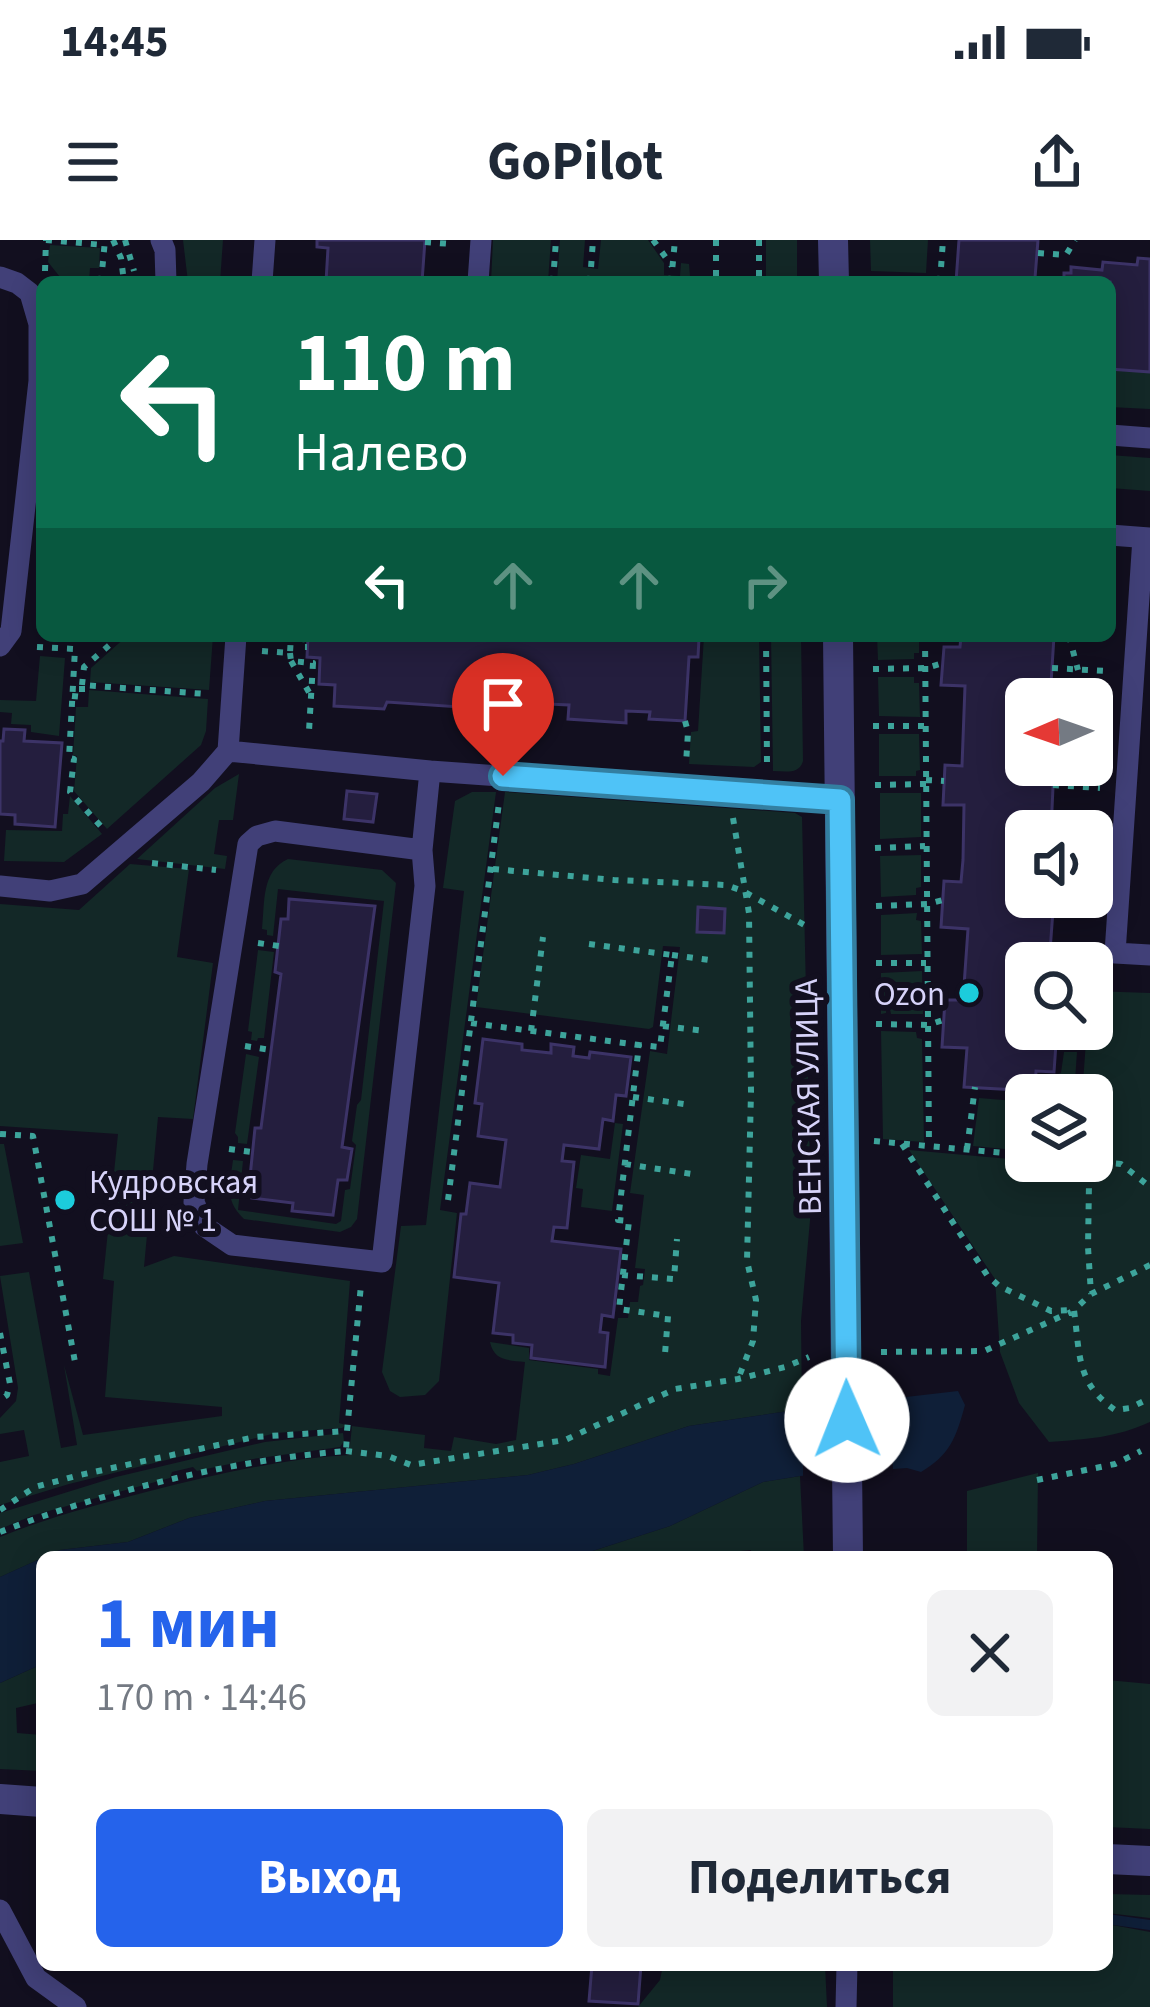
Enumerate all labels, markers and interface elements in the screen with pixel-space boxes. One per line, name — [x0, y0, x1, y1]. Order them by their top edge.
text: 14:45 — [60, 10, 169, 74]
text: GoPilot — [487, 124, 663, 201]
icon: menu — [60, 129, 126, 195]
icon: share — [1024, 129, 1090, 195]
text: 110 m — [294, 304, 516, 424]
icon: left — [96, 324, 252, 480]
text: Налево — [294, 415, 469, 492]
icon: left — [354, 552, 420, 618]
icon: ahead — [480, 552, 546, 618]
icon: ahead — [606, 552, 672, 618]
icon: right — [732, 552, 798, 618]
pin — [452, 653, 554, 776]
icon: arrive — [470, 671, 536, 737]
north arrow — [1005, 678, 1113, 786]
map controls — [1005, 678, 1113, 1182]
button: sound — [1005, 810, 1113, 918]
button: search — [1005, 942, 1113, 1050]
place label: Ozon — [874, 971, 945, 1018]
street label: ВЕНСКАЯ УЛИЦА — [783, 978, 834, 1216]
marker: Ozon — [956, 980, 982, 1006]
button: layers — [1005, 1074, 1113, 1182]
place label: Кудровская СОШ № 1 — [89, 1159, 258, 1244]
marker: Кудровская СОШ № 1 — [52, 1187, 78, 1213]
position arrow — [784, 1357, 910, 1483]
text: 1 мин — [96, 1573, 280, 1676]
button: close — [927, 1590, 1053, 1716]
text: 170 m · 14:46 — [96, 1670, 307, 1726]
button: Выход — [96, 1809, 563, 1947]
button: Поделиться — [587, 1809, 1053, 1947]

